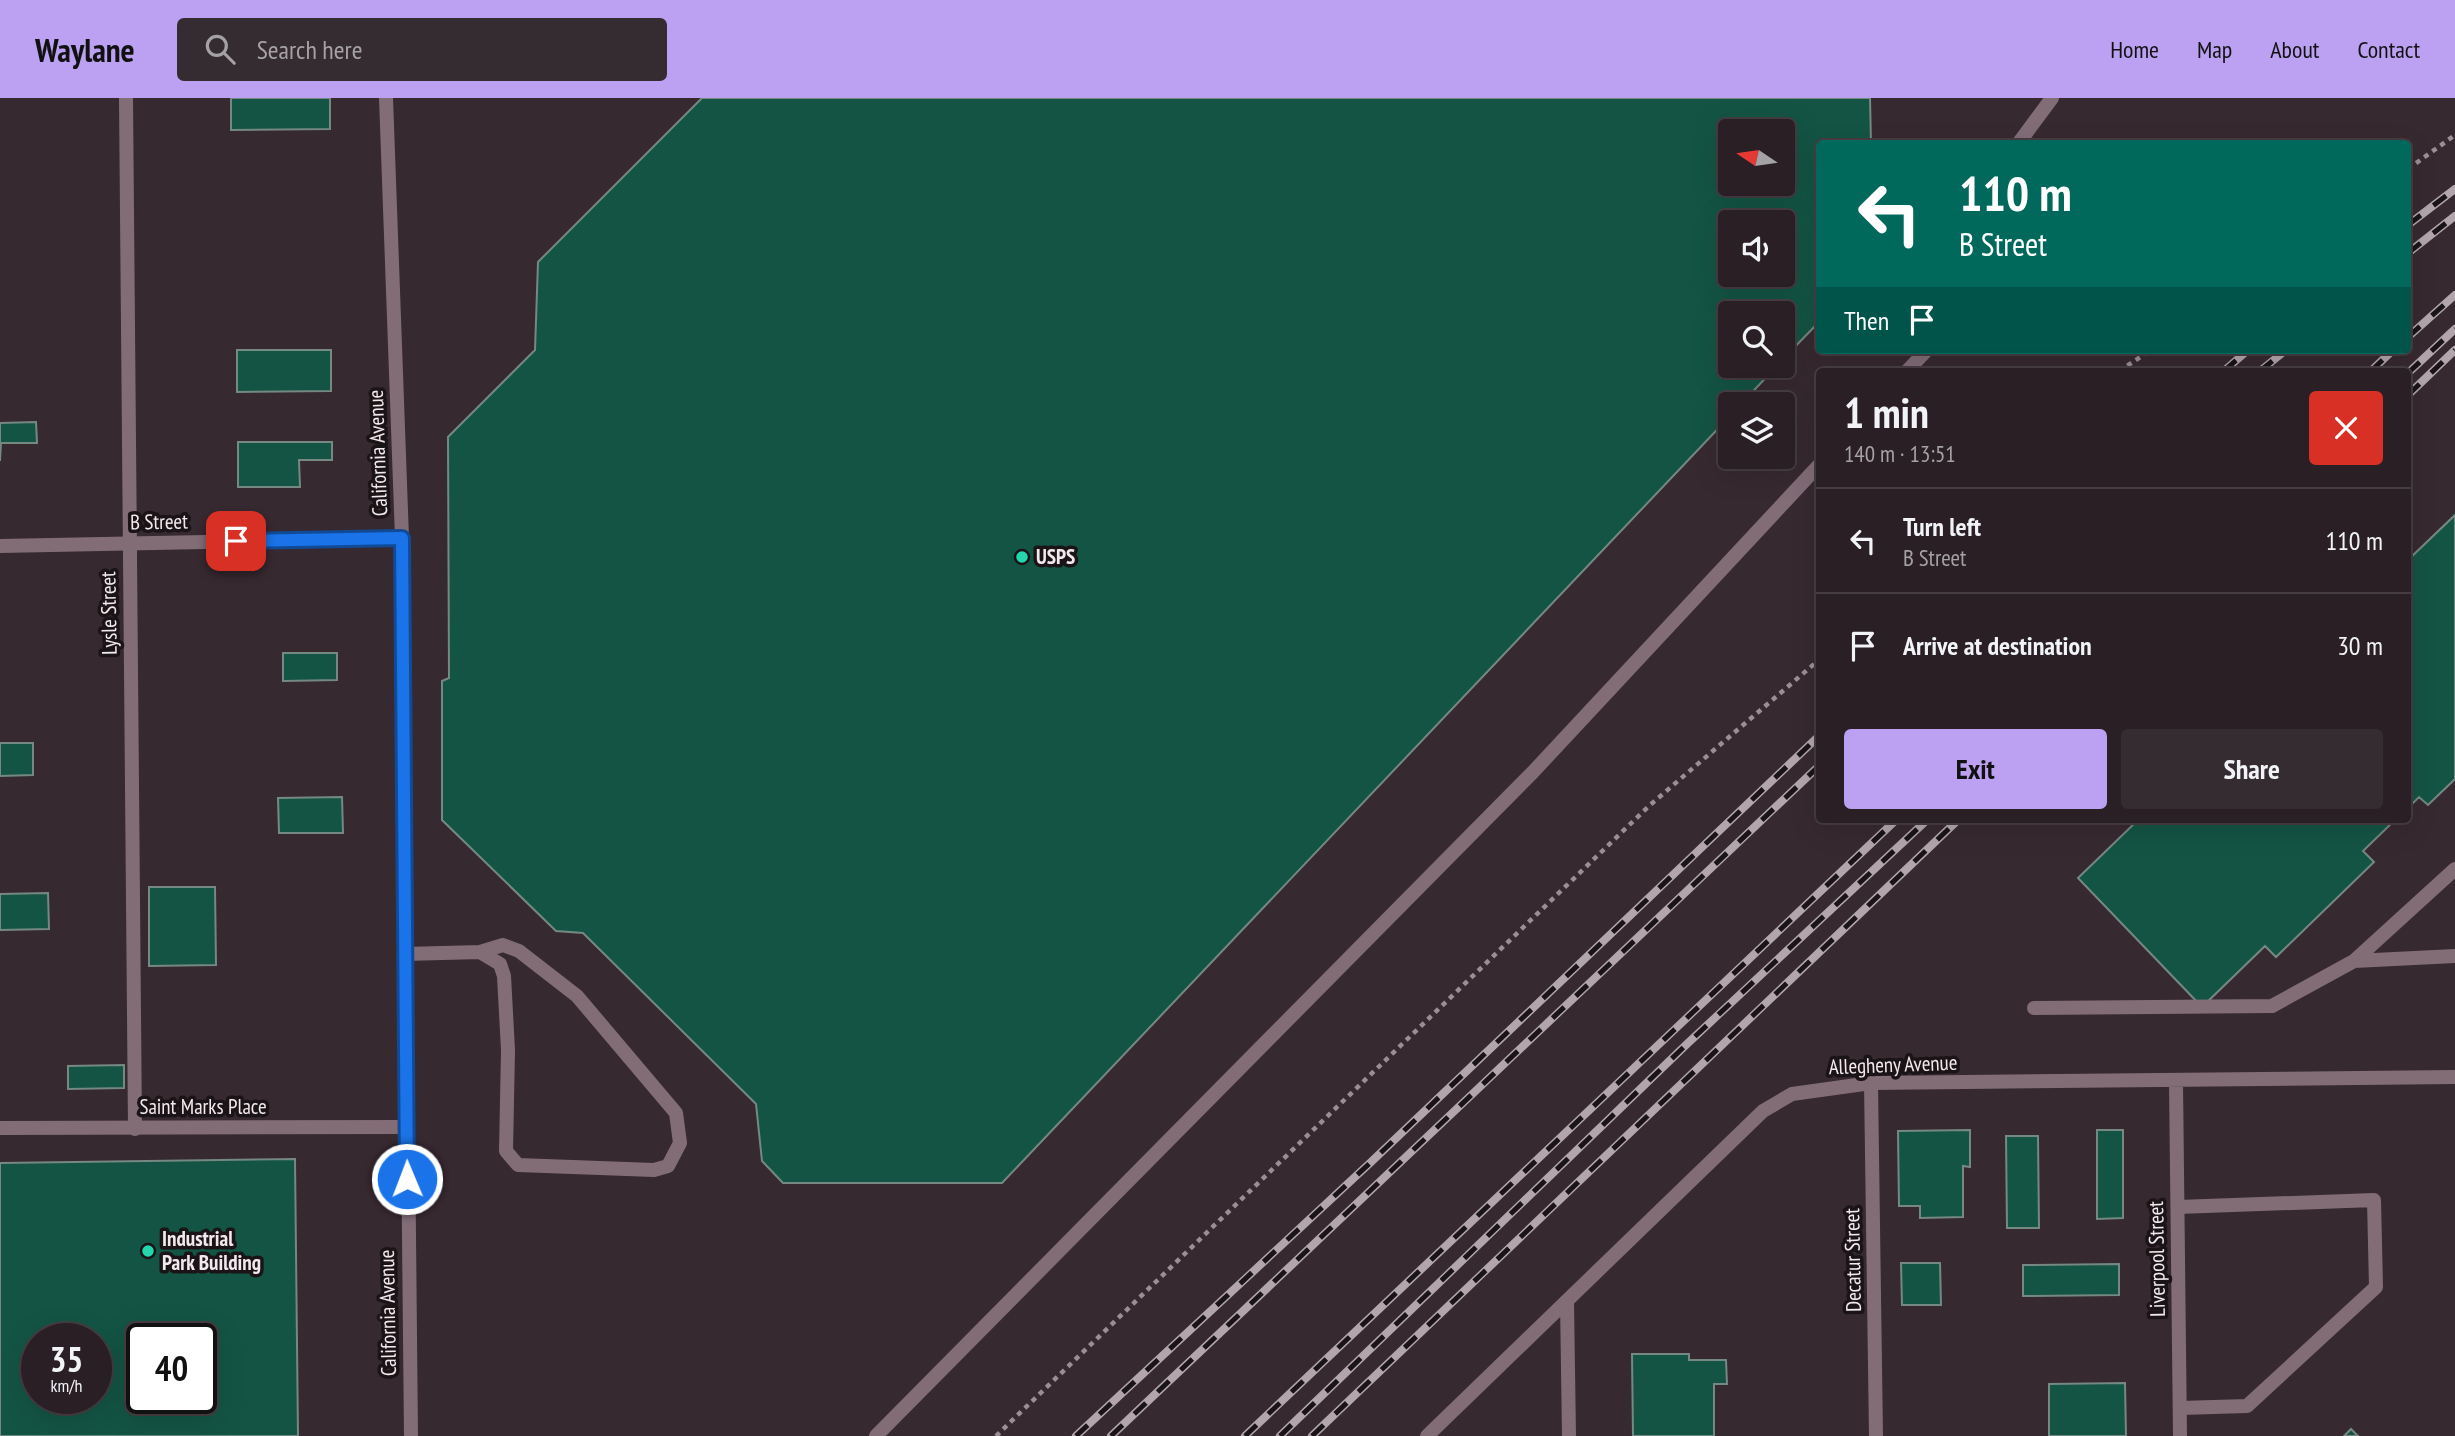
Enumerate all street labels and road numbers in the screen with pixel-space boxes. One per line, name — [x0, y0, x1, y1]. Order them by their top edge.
street label: California Avenue — [362, 389, 393, 517]
street label: B Street — [130, 507, 188, 536]
street label: Lysle Street — [94, 571, 123, 655]
street label: Allegheny Avenue — [1828, 1049, 1958, 1080]
street label: Saint Marks Place — [139, 1093, 267, 1120]
street label: Liverpool Street — [2142, 1201, 2171, 1317]
street label: Decatur Street — [1838, 1208, 1867, 1312]
street label: California Avenue — [373, 1250, 402, 1376]

